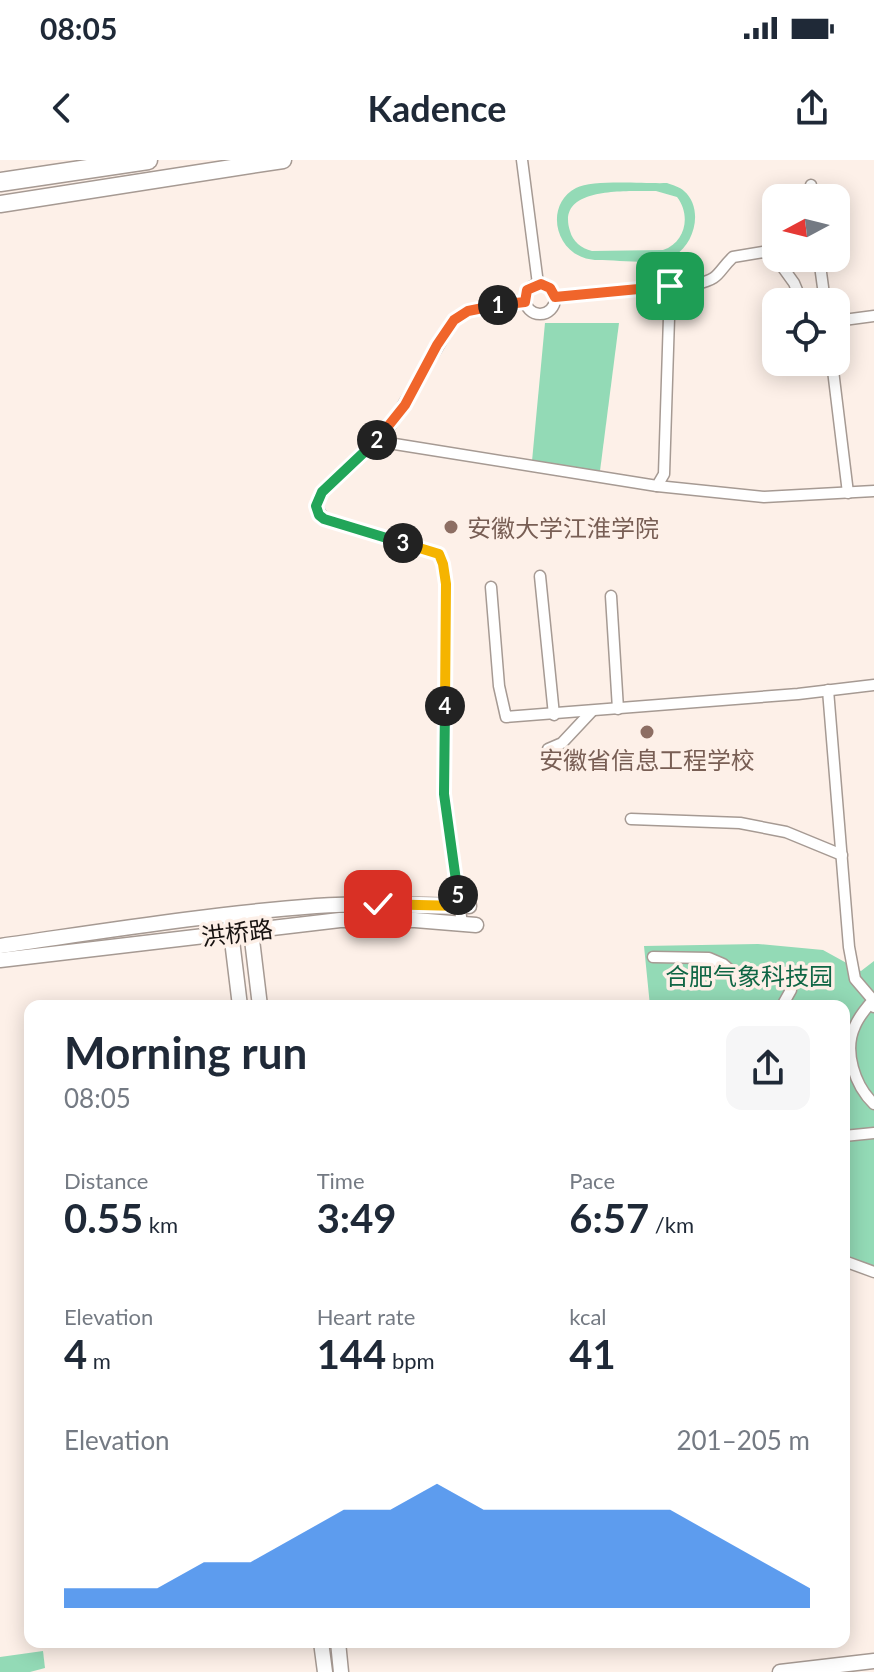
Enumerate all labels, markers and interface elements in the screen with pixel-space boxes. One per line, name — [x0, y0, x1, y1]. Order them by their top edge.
text: 08:05 — [40, 10, 117, 46]
icon: back — [40, 86, 84, 130]
text: Kadence — [367, 86, 507, 130]
icon: share — [790, 86, 834, 130]
north arrow — [762, 184, 850, 272]
map controls — [762, 184, 850, 376]
pin — [636, 252, 704, 320]
icon: arrive — [648, 264, 692, 308]
pin: 1 — [478, 285, 518, 325]
button: locate — [762, 288, 850, 376]
text: 1 — [492, 291, 504, 318]
pin: 2 — [357, 420, 397, 460]
text: 2 — [371, 426, 383, 453]
place label: 安徽大学江淮学院 — [467, 513, 659, 542]
marker: 安徽大学江淮学院 — [442, 518, 460, 536]
pin: 3 — [383, 523, 423, 563]
text: 3 — [397, 529, 409, 556]
pin: 4 — [425, 686, 465, 726]
text: 4 — [439, 692, 451, 719]
marker: 安徽省信息工程学校 — [638, 723, 656, 741]
place label: 安徽省信息工程学校 — [539, 745, 755, 774]
pin — [344, 870, 412, 938]
pin: 5 — [438, 875, 478, 915]
text: 5 — [452, 881, 464, 908]
icon: check — [356, 882, 400, 926]
street label: 洪桥路 — [200, 913, 274, 951]
park label: 合肥气象科技园 — [665, 961, 833, 990]
text: Morning run — [64, 1026, 307, 1078]
button: share — [726, 1026, 810, 1110]
text: 08:05 — [64, 1082, 131, 1114]
text: Distance — [64, 1167, 148, 1194]
text: Time — [317, 1167, 365, 1194]
text: Pace — [569, 1167, 615, 1194]
text: 0.55 — [64, 1194, 143, 1242]
text: 3:49 — [317, 1194, 397, 1242]
text: 6:57 — [569, 1194, 649, 1242]
text: km — [143, 1211, 178, 1238]
text: /km — [649, 1211, 694, 1238]
text: Elevation — [64, 1303, 153, 1330]
text: Heart rate — [317, 1303, 415, 1330]
text: kcal — [569, 1303, 607, 1330]
text: 4 — [64, 1330, 87, 1378]
text: 144 — [317, 1330, 386, 1378]
text: 41 — [569, 1330, 616, 1378]
text: m — [87, 1347, 111, 1374]
text: bpm — [386, 1347, 435, 1374]
text: Elevation — [64, 1424, 170, 1456]
text: 201–205 m — [676, 1424, 810, 1456]

